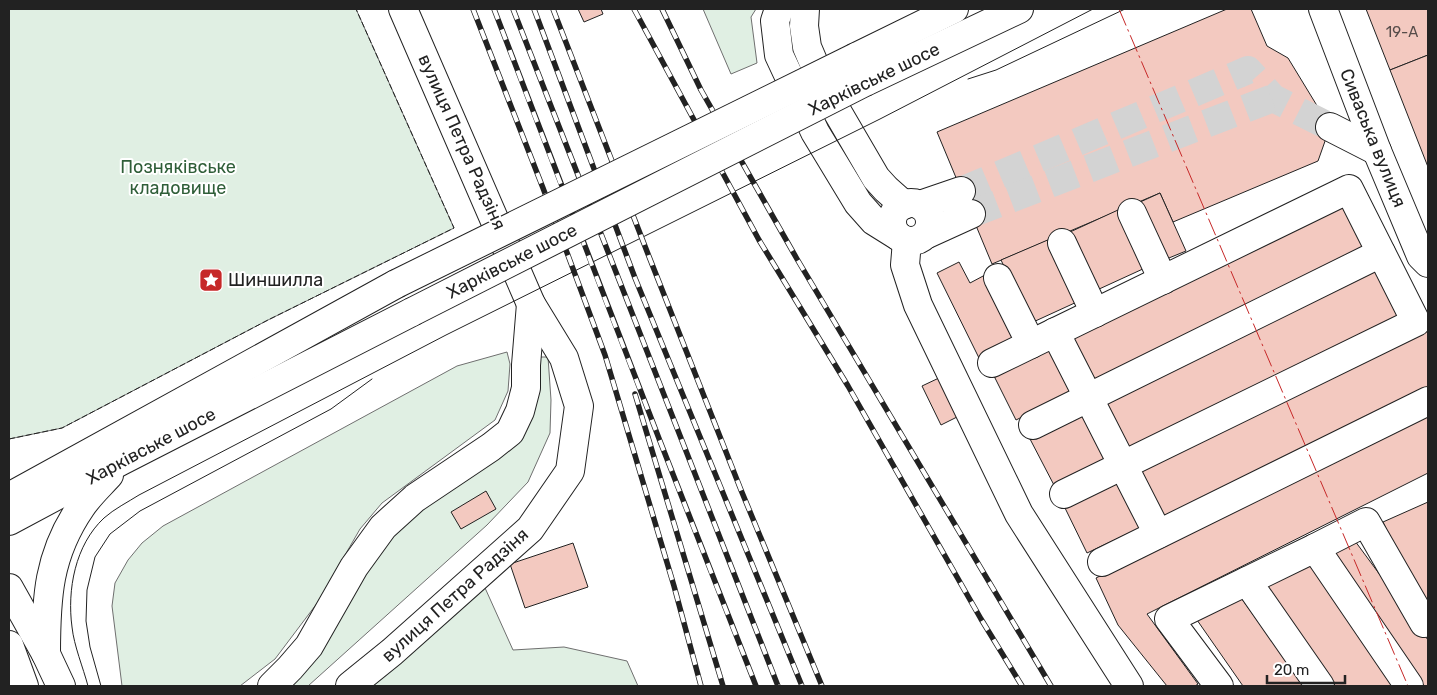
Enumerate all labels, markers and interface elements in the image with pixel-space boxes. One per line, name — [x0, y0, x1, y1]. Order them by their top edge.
house number: 19-А — [1386, 23, 1418, 41]
street label: Харківське шосе — [805, 38, 943, 120]
street label: вулиця Петра Радзіня — [413, 51, 511, 233]
street label: Сиваська вулиця — [1335, 65, 1411, 211]
park label: Позняківське кладовище — [120, 156, 236, 199]
street label: Харківське шосе — [443, 219, 581, 303]
place icon: Шиншилла — [198, 267, 224, 293]
place label: Шиншилла — [228, 269, 323, 291]
street label: Харківське шосе — [83, 403, 219, 489]
street label: вулиця Петра Радзіня — [377, 523, 533, 667]
scale bar — [1267, 652, 1344, 684]
text: 20 m — [1274, 661, 1309, 679]

